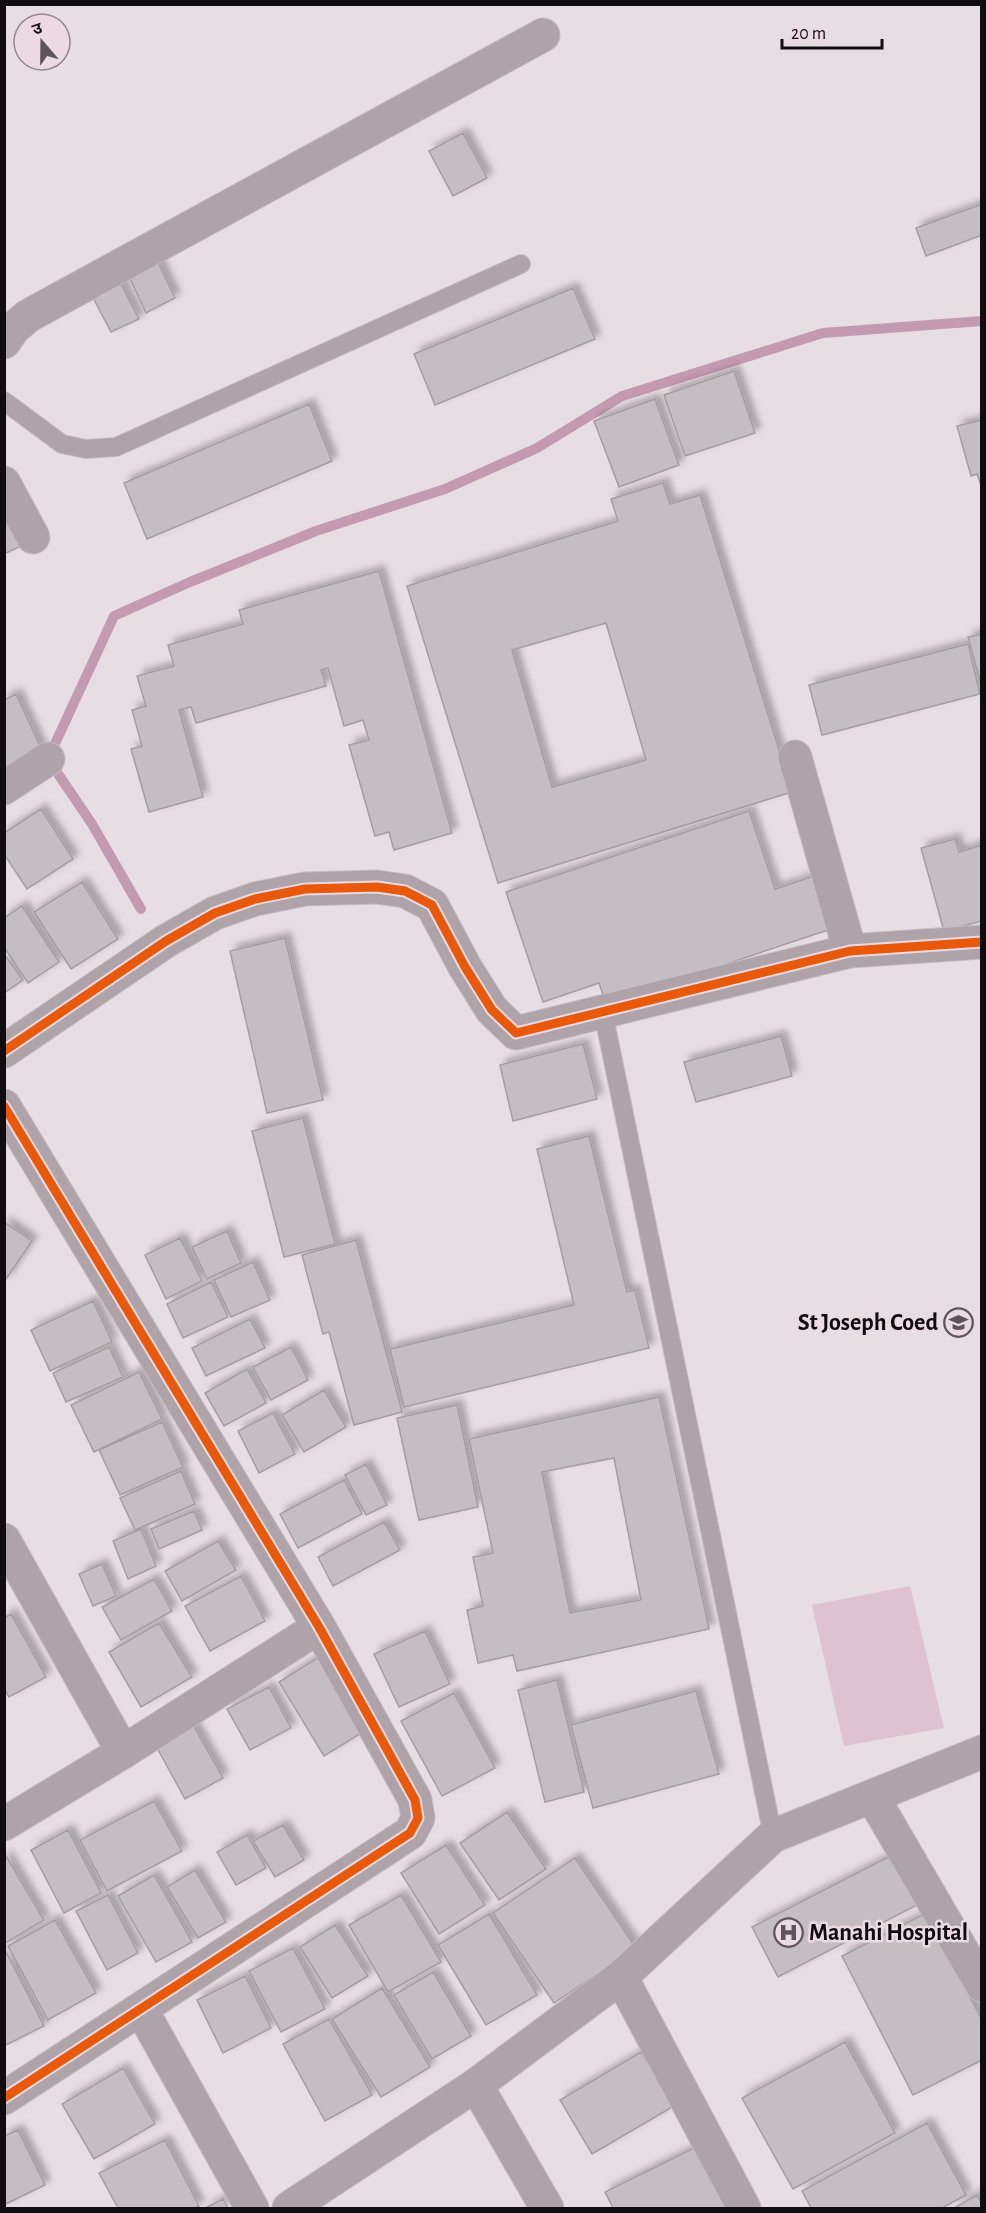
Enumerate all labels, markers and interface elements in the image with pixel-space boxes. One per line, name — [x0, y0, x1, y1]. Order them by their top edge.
north arrow — [12, 12, 72, 72]
scale bar — [782, 12, 882, 50]
text: उ — [30, 20, 45, 38]
text: 20 m — [791, 25, 826, 43]
school or university icon: St Joseph Coed — [943, 1306, 975, 1338]
place label: St Joseph Coed — [798, 1311, 938, 1335]
hospital icon: Manahi Hospital — [772, 1916, 804, 1948]
place label: Manahi Hospital — [809, 1921, 968, 1945]

